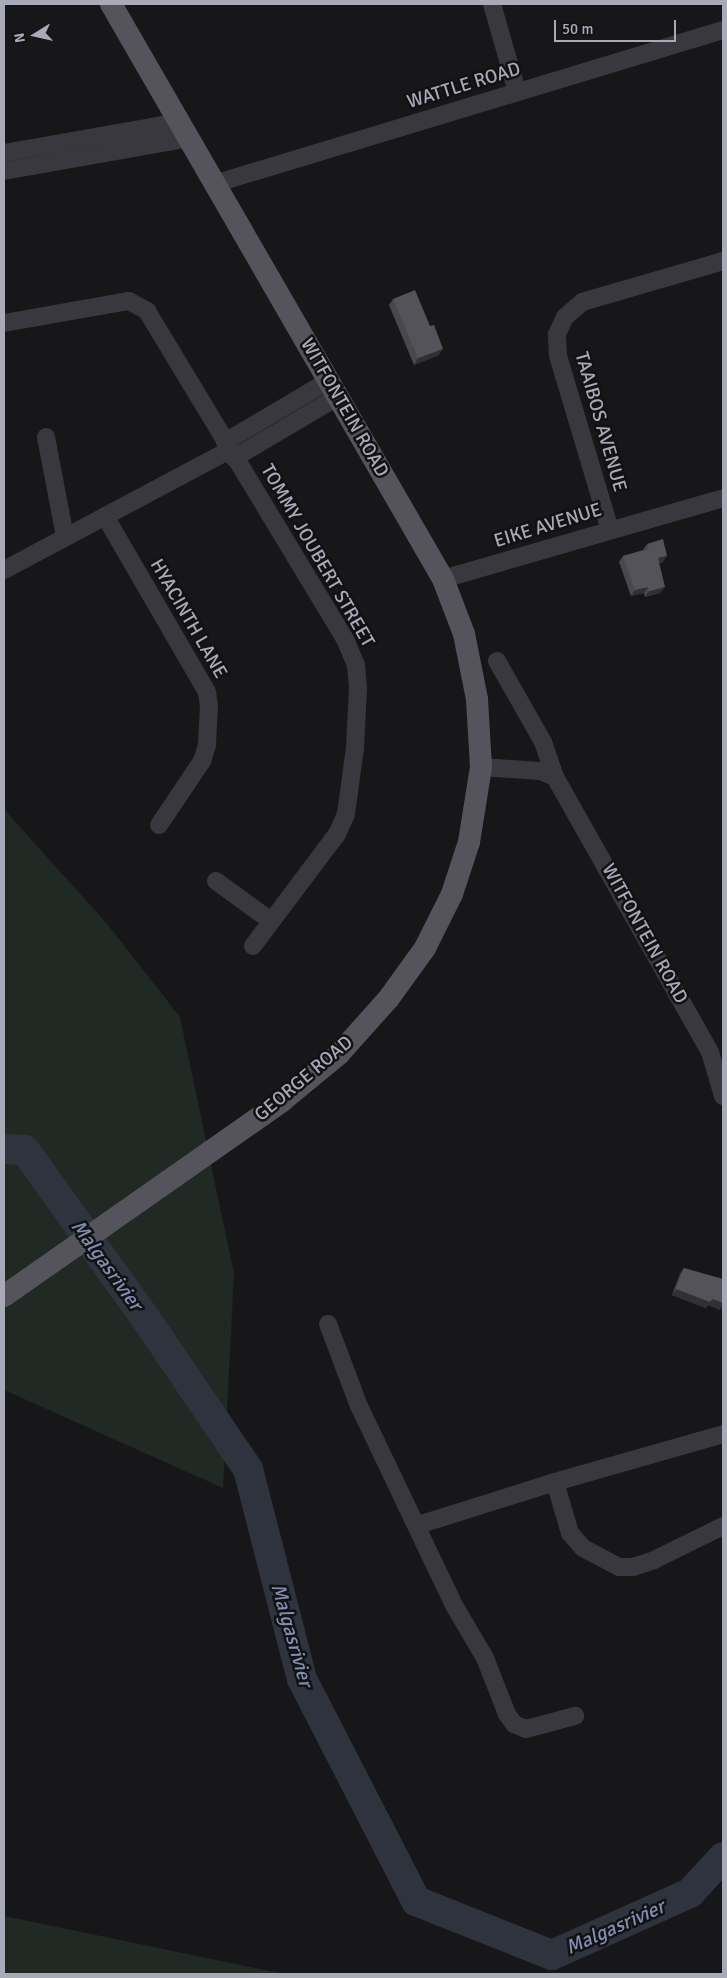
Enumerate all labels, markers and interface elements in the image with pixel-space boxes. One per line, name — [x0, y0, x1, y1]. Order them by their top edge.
north arrow — [10, 10, 60, 60]
scale bar — [557, 10, 680, 42]
text: 50 m — [562, 20, 593, 38]
text: N — [11, 31, 29, 44]
street label: WATTLE ROAD — [405, 58, 523, 114]
street label: WITFONTEIN ROAD — [295, 335, 393, 481]
street label: TAAIBOS AVENUE — [569, 350, 631, 494]
street label: TOMMY JOUBERT STREET — [255, 460, 379, 652]
street label: EIKE AVENUE — [491, 499, 605, 553]
street label: HYACINTH LANE — [145, 555, 231, 683]
street label: WITFONTEIN ROAD — [596, 860, 692, 1008]
street label: GEORGE ROAD — [250, 1031, 358, 1127]
water label: Malgasrivier — [66, 1215, 148, 1315]
water label: Malgasrivier — [266, 1581, 318, 1689]
water label: Malgasrivier — [562, 1894, 668, 1960]

